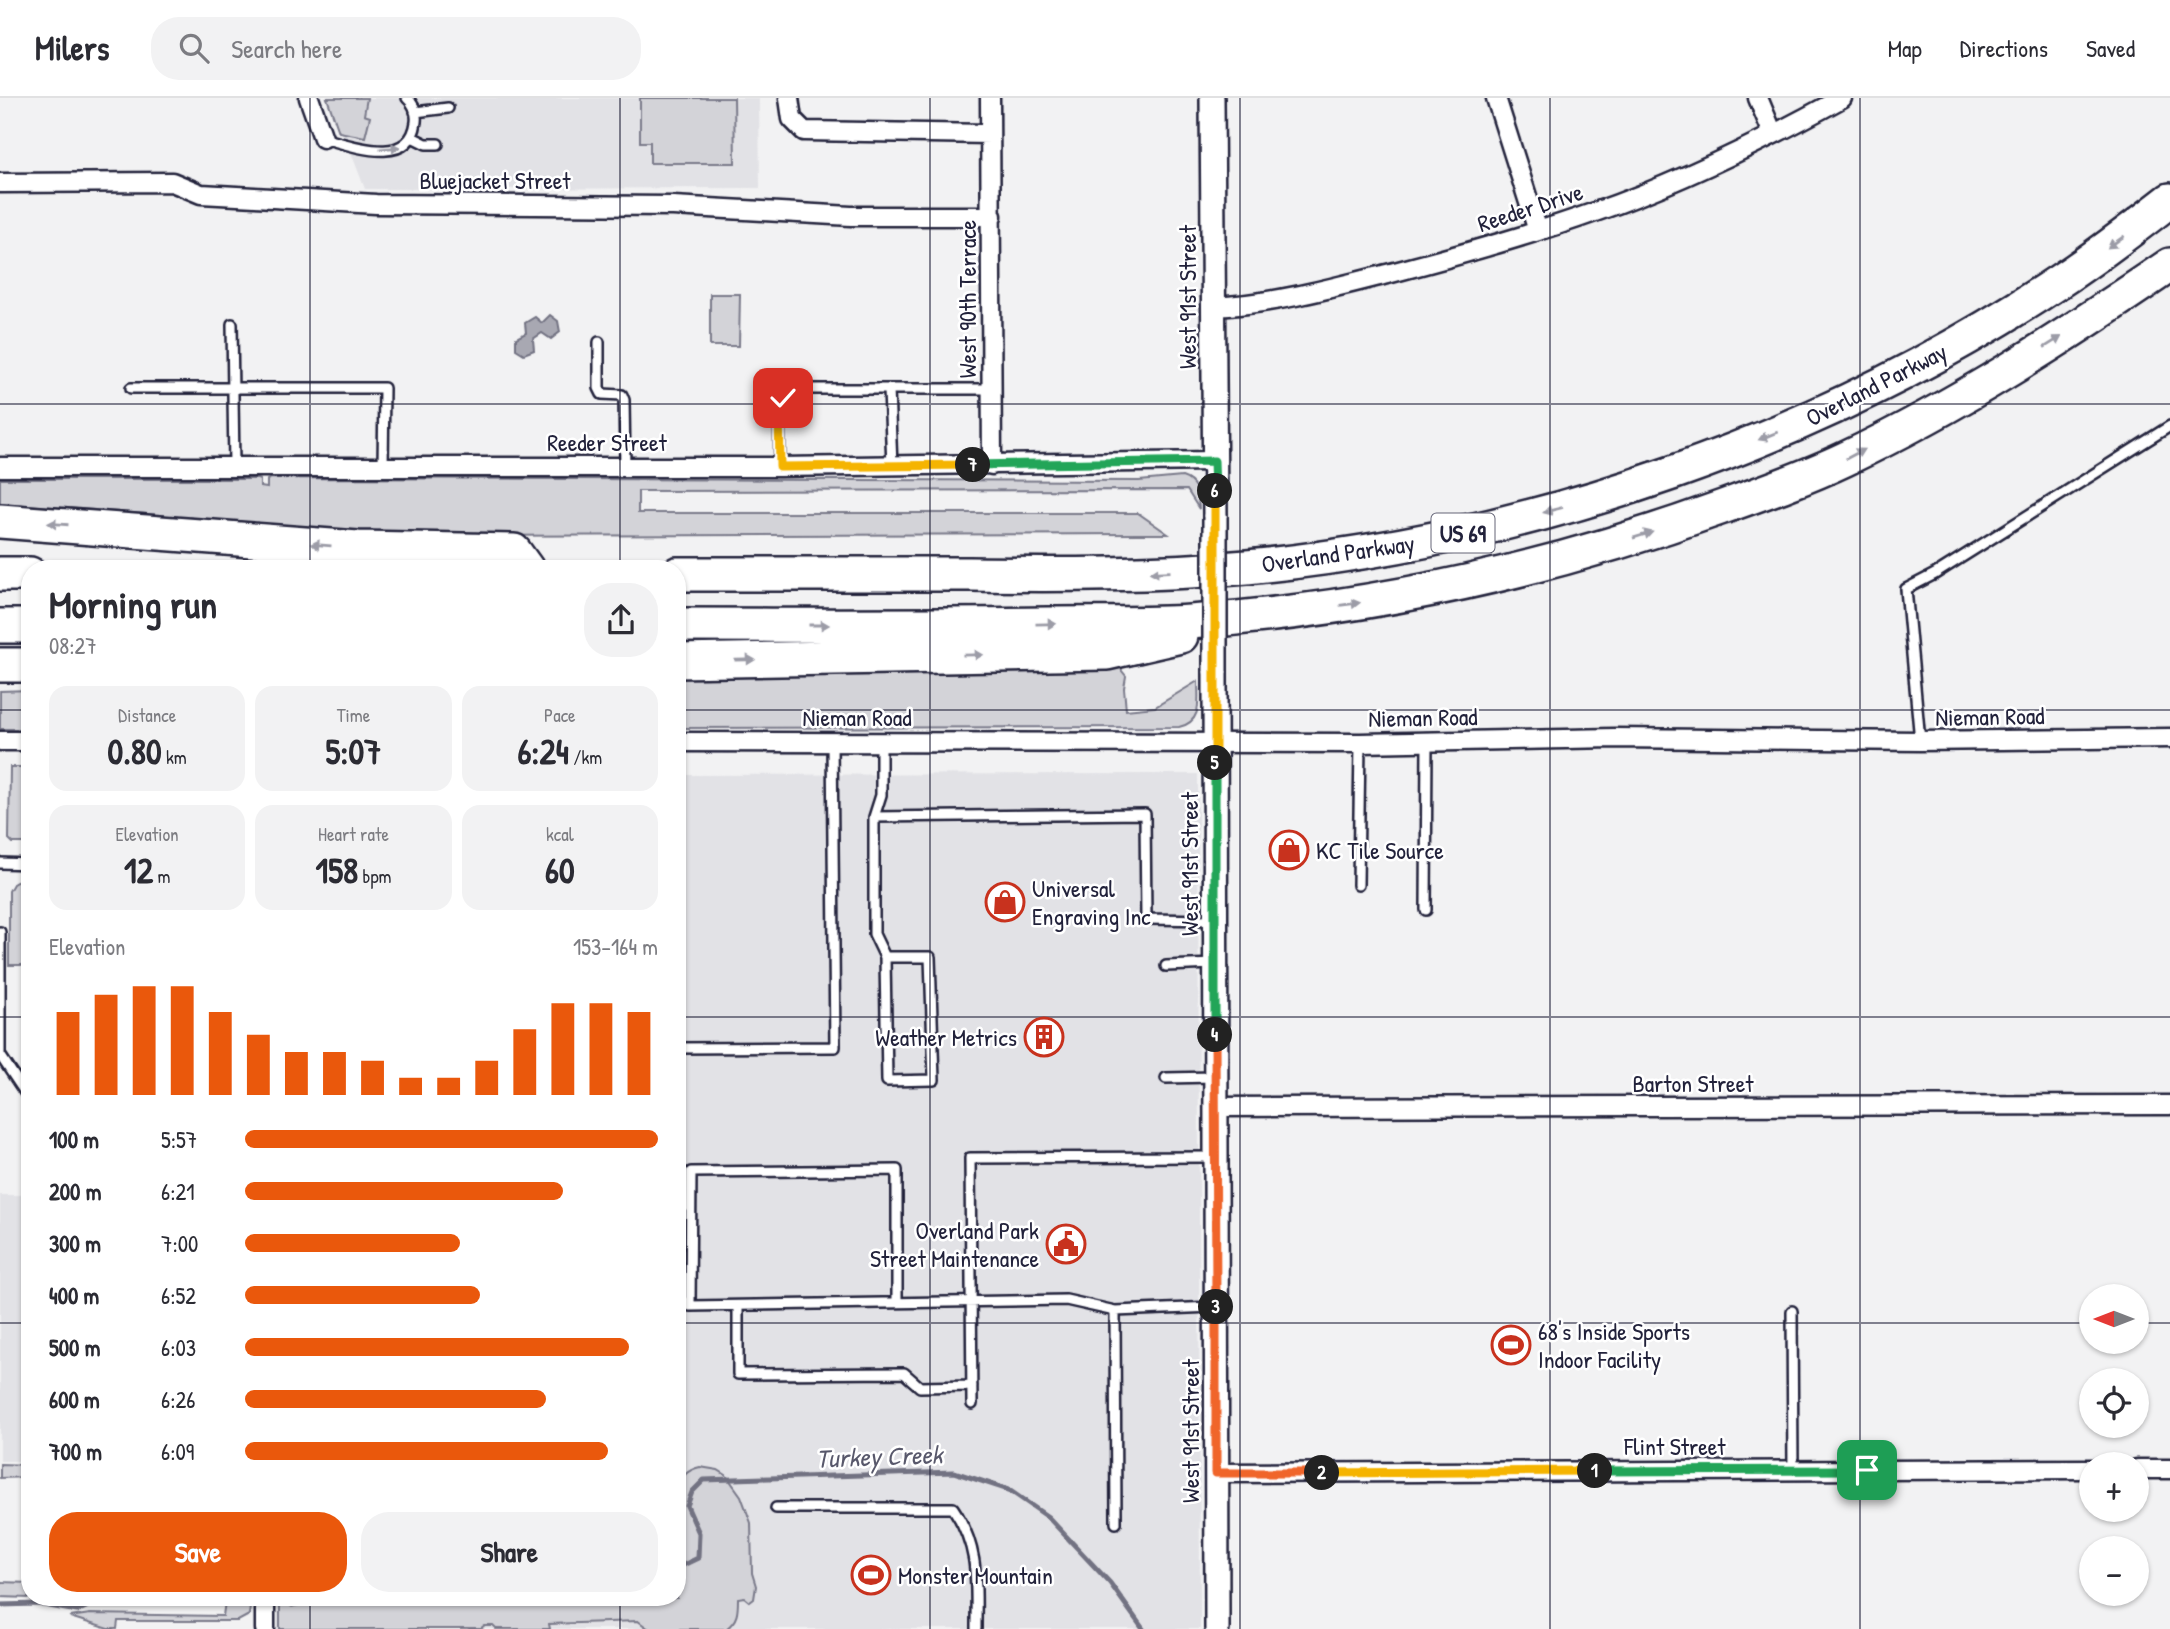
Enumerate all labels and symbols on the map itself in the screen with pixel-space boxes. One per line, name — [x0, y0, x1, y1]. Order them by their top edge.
one-way arrow — [379, 142, 401, 153]
street label: Bluejacket Street — [419, 164, 571, 196]
street label: Reeder Drive — [1473, 175, 1587, 239]
street label: West 90th Terrace — [951, 219, 983, 378]
street label: West 91st Street — [1171, 224, 1203, 369]
one-way arrow — [2107, 234, 2125, 248]
street label: Overland Parkway — [1800, 335, 1952, 433]
one-way arrow — [2044, 336, 2063, 349]
pin — [753, 368, 813, 428]
street label: Reeder Street — [547, 426, 668, 458]
one-way arrow — [1758, 431, 1779, 442]
pin: 7 — [956, 448, 990, 482]
one-way arrow — [1845, 448, 1865, 460]
pin: 6 — [1198, 474, 1232, 508]
one-way arrow — [1542, 505, 1564, 516]
road number: US 69 — [1432, 514, 1494, 552]
one-way arrow — [47, 519, 69, 530]
street label: Overland Parkway — [1259, 526, 1417, 580]
one-way arrow — [1632, 529, 1653, 539]
one-way arrow — [310, 539, 332, 550]
one-way arrow — [1149, 567, 1171, 578]
one-way arrow — [1339, 598, 1361, 609]
one-way arrow — [1036, 618, 1058, 630]
one-way arrow — [808, 619, 830, 631]
one-way arrow — [962, 650, 984, 661]
one-way arrow — [735, 654, 757, 666]
street label: Nieman Road — [1935, 699, 2045, 733]
street label: Nieman Road — [1368, 700, 1478, 734]
street label: Nieman Road — [802, 701, 912, 733]
pin: 5 — [1198, 746, 1232, 780]
street label: West 91st Street — [1173, 791, 1205, 936]
shop icon: KC Tile Source — [1268, 829, 1310, 871]
place label: KC Tile Source — [1316, 834, 1444, 866]
place label: Universal Engraving Inc — [1032, 872, 1151, 932]
shop icon: Universal Engraving Inc — [984, 881, 1026, 923]
building icon: Weather Metrics — [1023, 1016, 1065, 1058]
pin: 4 — [1198, 1018, 1232, 1052]
place label: Weather Metrics — [875, 1021, 1017, 1053]
street label: Barton Street — [1633, 1067, 1754, 1099]
place label: Overland Park Street Maintenance — [870, 1214, 1039, 1274]
public building icon: Overland Park Street Maintenance — [1045, 1223, 1087, 1265]
north arrow — [2079, 1284, 2149, 1354]
pin: 3 — [1198, 1290, 1234, 1324]
place label: 68's Inside Sports Indoor Facility — [1538, 1315, 1690, 1375]
sports icon: 68's Inside Sports Indoor Facility — [1490, 1324, 1532, 1366]
street label: West 91st Street — [1174, 1358, 1206, 1503]
street label: Flint Street — [1623, 1430, 1726, 1462]
water label: Turkey Creek — [815, 1436, 945, 1477]
pin — [1837, 1440, 1897, 1500]
pin: 1 — [1578, 1454, 1612, 1488]
pin: 2 — [1304, 1456, 1340, 1490]
sports icon: Monster Mountain — [850, 1554, 892, 1596]
place label: Monster Mountain — [898, 1559, 1053, 1591]

